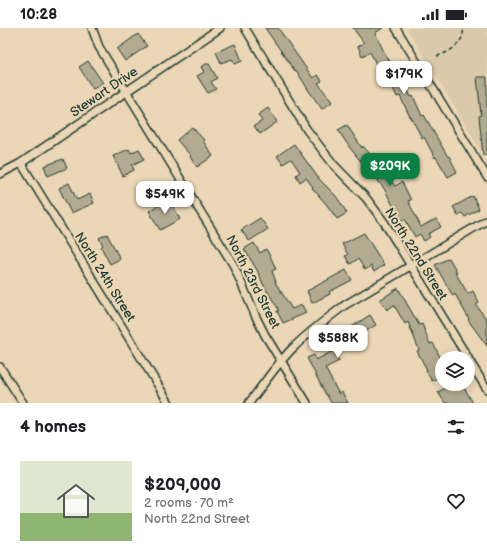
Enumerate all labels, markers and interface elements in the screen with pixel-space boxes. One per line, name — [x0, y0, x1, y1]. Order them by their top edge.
text: 10:28 — [20, 5, 57, 24]
pin: $179K — [376, 61, 432, 95]
street label: Stewart Drive — [67, 63, 141, 120]
text: $179K — [385, 66, 423, 82]
pin: $209K — [362, 153, 418, 187]
text: $209K — [370, 158, 410, 174]
pin: $549K — [137, 181, 193, 215]
text: $549K — [145, 186, 185, 202]
street label: North 22nd Street — [381, 205, 451, 303]
street label: North 24th Street — [71, 229, 139, 325]
street label: North 23rd Street — [223, 233, 283, 331]
pin: $588K — [310, 325, 366, 359]
text: $588K — [318, 330, 358, 346]
map controls — [435, 351, 475, 391]
button: layers — [435, 351, 475, 391]
icon: filters — [445, 416, 467, 438]
text: 4 homes — [20, 417, 86, 437]
text: $209,000 — [144, 475, 221, 495]
icon: home — [52, 477, 100, 525]
icon: heart — [445, 490, 467, 512]
text: 2 rooms · 70 m² — [144, 495, 234, 511]
text: North 22nd Street — [144, 511, 250, 527]

